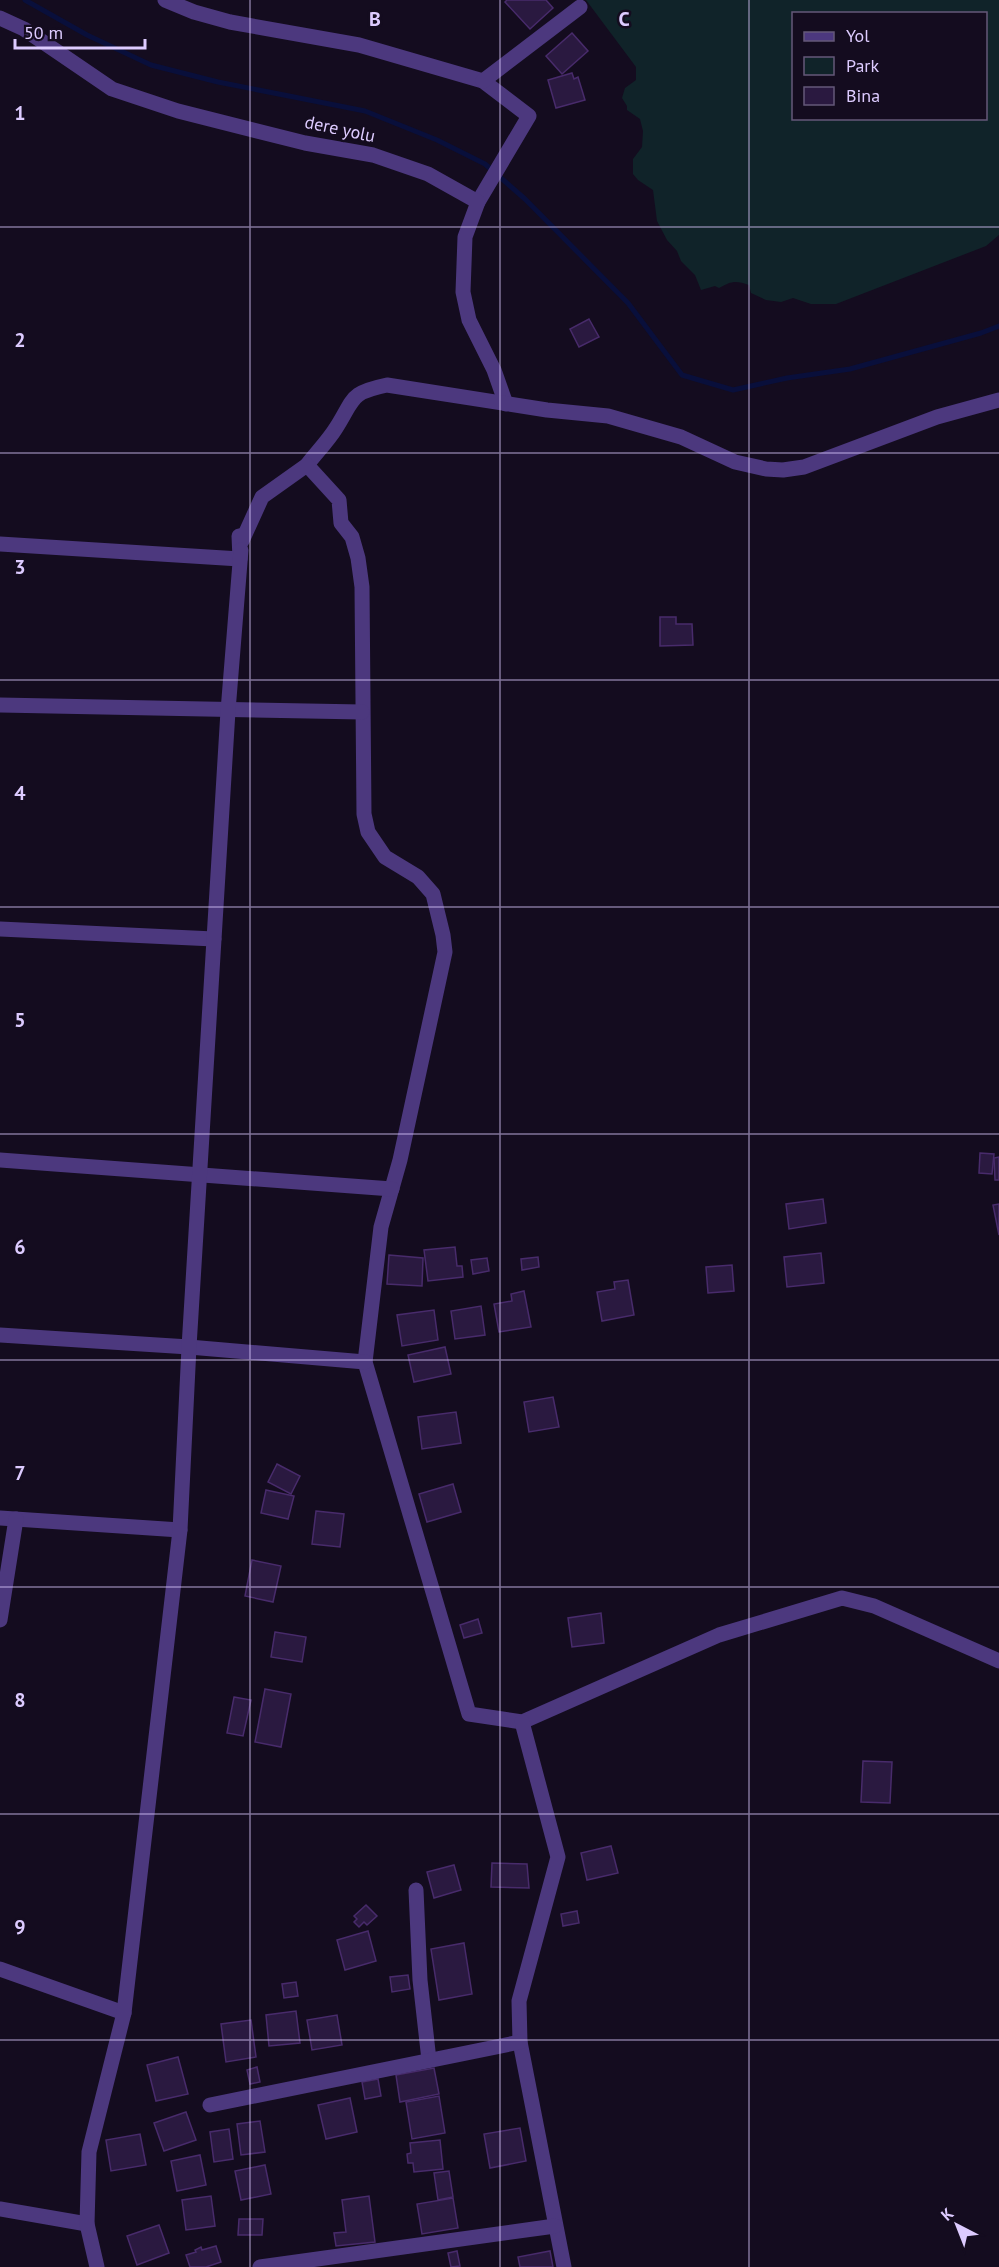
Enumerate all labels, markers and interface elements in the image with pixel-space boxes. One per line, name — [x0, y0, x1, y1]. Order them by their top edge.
text: B — [369, 6, 381, 32]
text: C — [618, 6, 630, 32]
scale bar — [15, 12, 146, 50]
legend — [792, 12, 987, 120]
text: 50 m — [24, 21, 63, 44]
text: Yol — [846, 24, 870, 47]
text: Park — [846, 54, 879, 77]
text: Bina — [846, 84, 880, 107]
text: 1 — [14, 100, 26, 126]
street label: dere yolu — [303, 110, 377, 147]
text: 2 — [14, 327, 26, 353]
text: 3 — [14, 554, 26, 580]
text: 4 — [14, 780, 26, 806]
text: 5 — [14, 1007, 26, 1033]
text: 6 — [14, 1234, 26, 1260]
text: 7 — [14, 1460, 26, 1486]
text: 8 — [14, 1687, 26, 1713]
text: 9 — [14, 1914, 26, 1940]
north arrow — [927, 2195, 987, 2255]
text: K — [937, 2203, 957, 2225]

